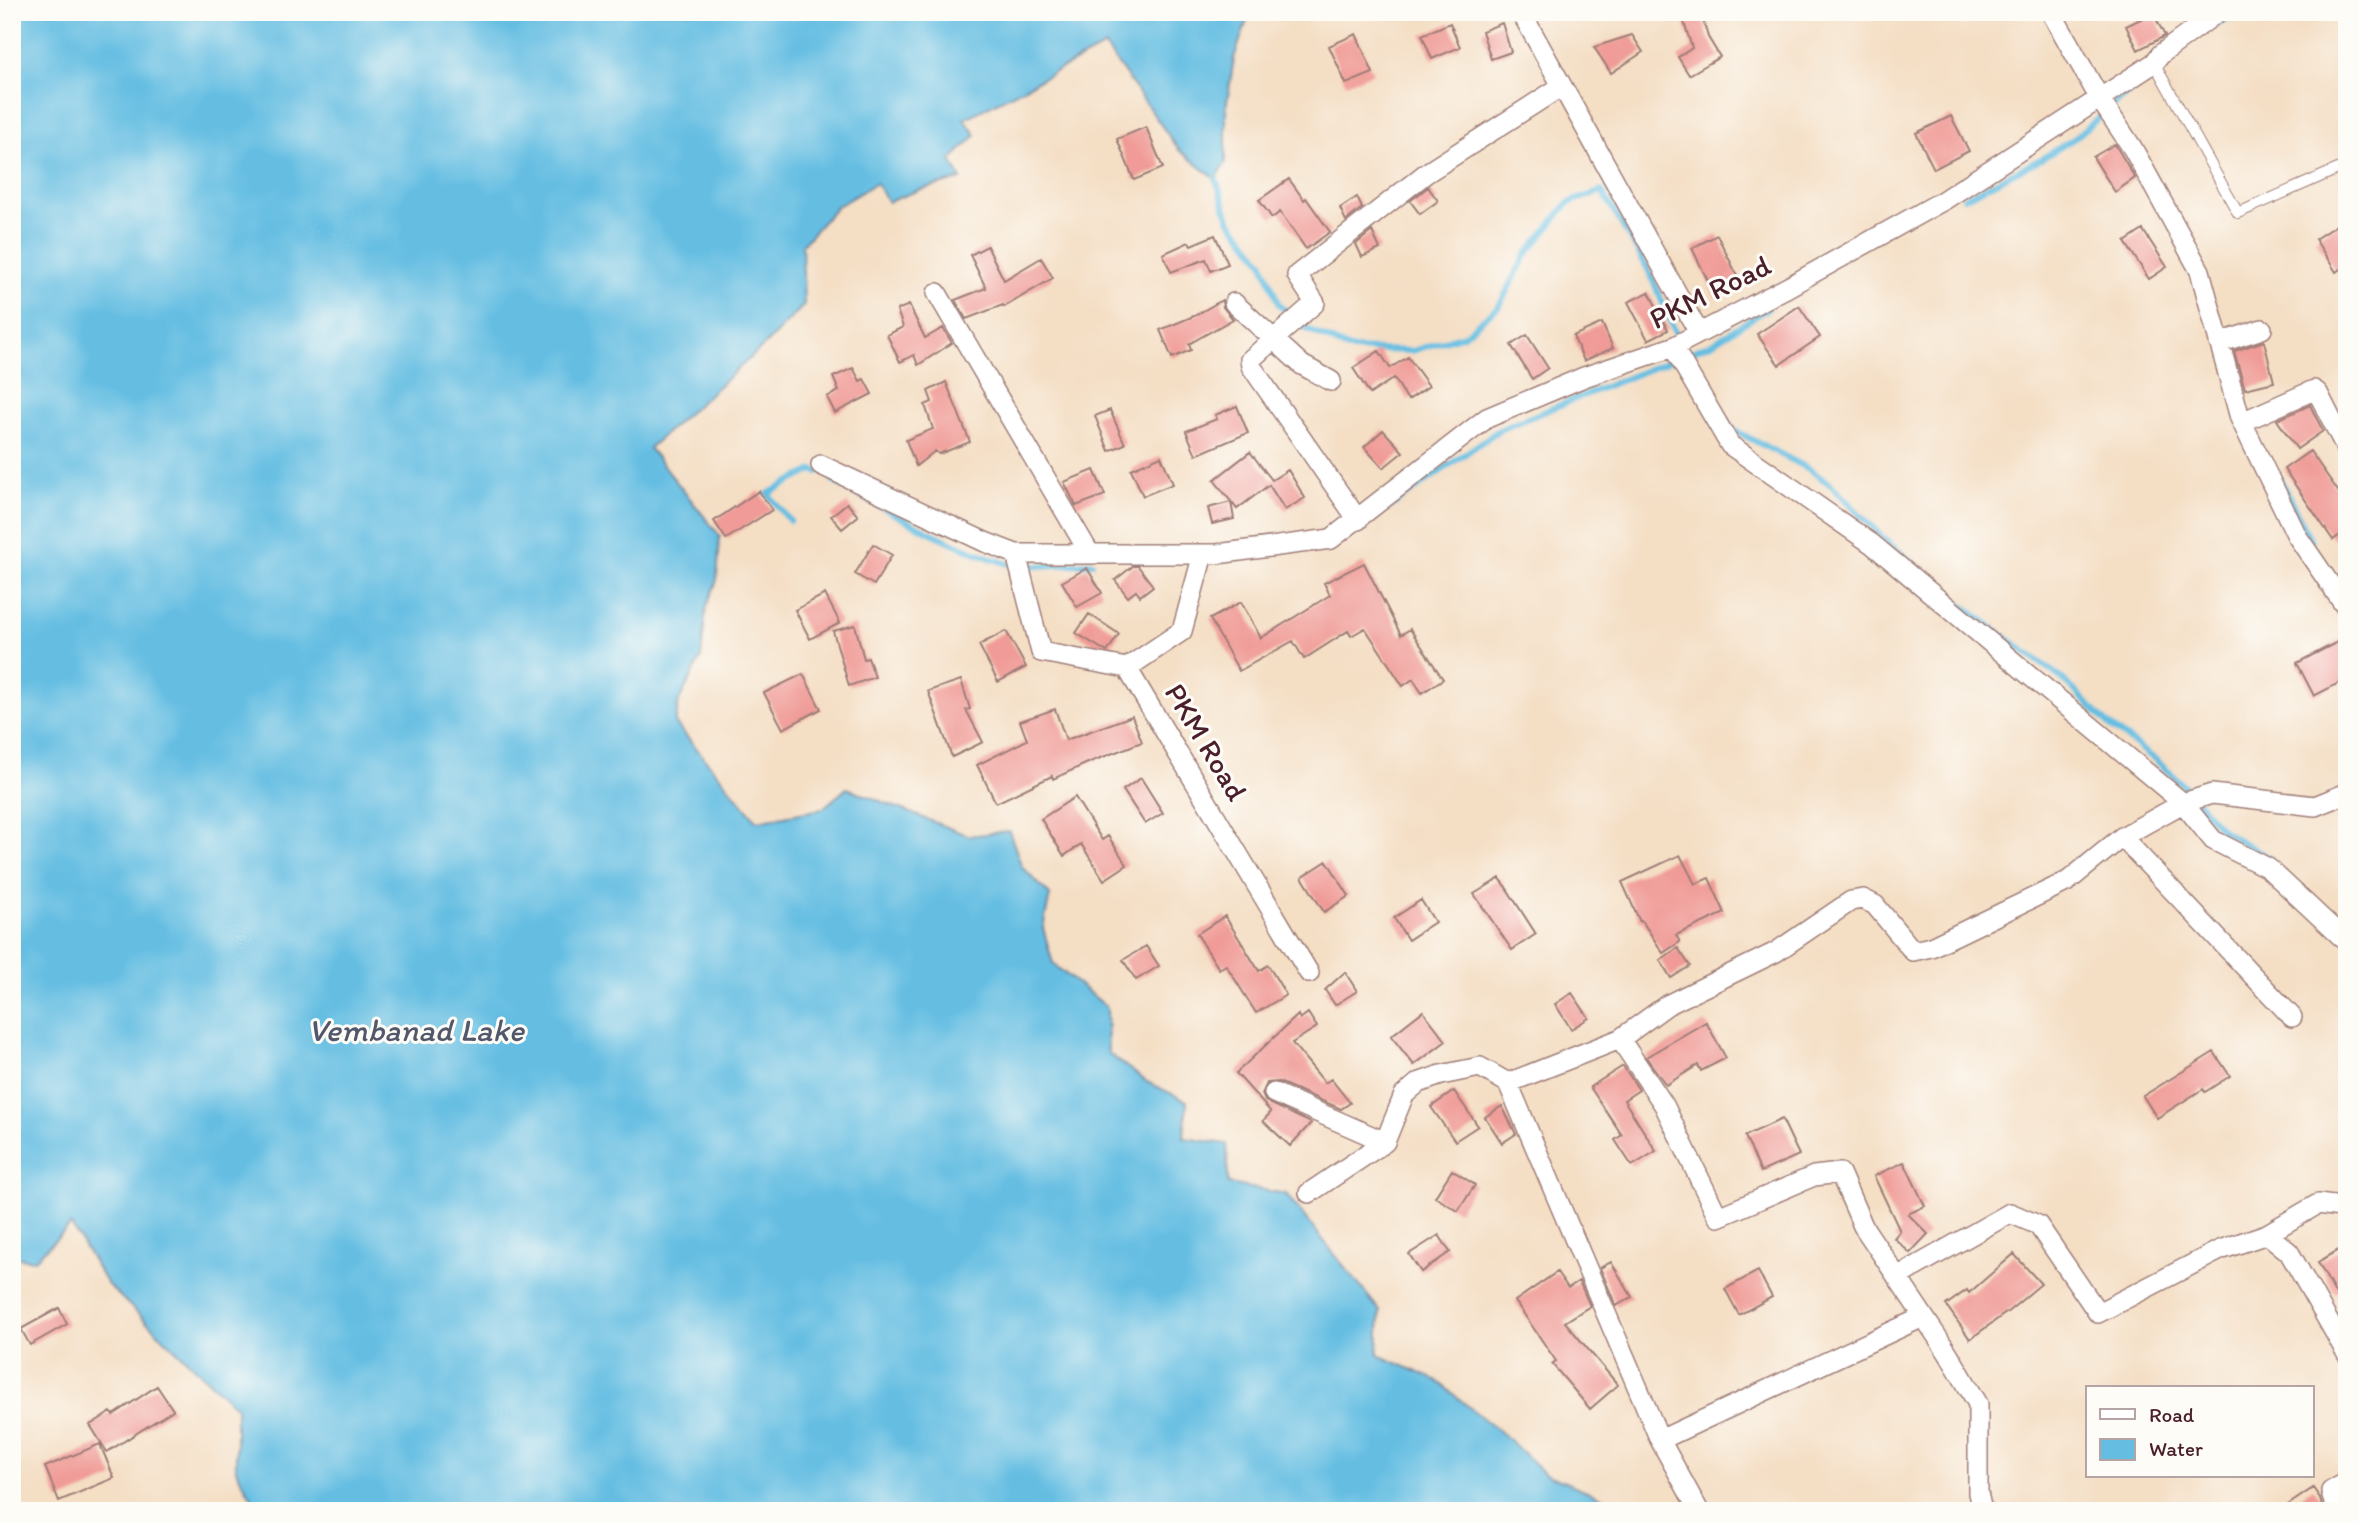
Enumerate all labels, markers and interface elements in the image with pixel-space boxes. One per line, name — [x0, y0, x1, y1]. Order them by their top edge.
street label: PKM Road — [1643, 246, 1777, 337]
street label: PKM Road — [1157, 676, 1256, 808]
water label: Vembanad Lake — [308, 1011, 526, 1049]
legend — [2086, 1386, 2314, 1478]
text: Road — [2149, 1402, 2195, 1427]
text: Water — [2149, 1436, 2203, 1461]

